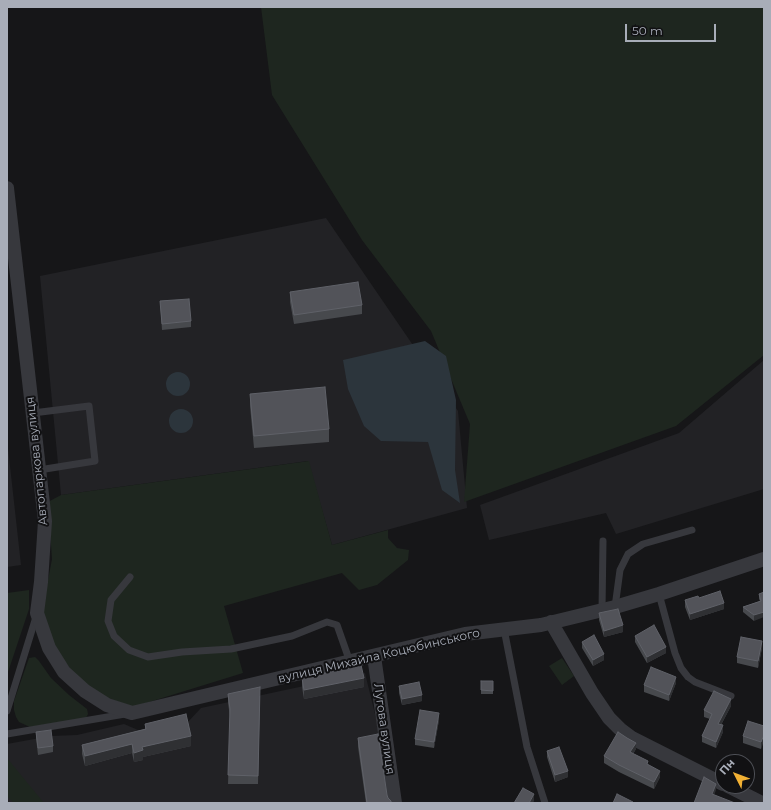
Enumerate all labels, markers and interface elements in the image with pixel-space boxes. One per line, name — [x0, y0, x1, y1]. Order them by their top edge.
scale bar — [627, 16, 718, 42]
text: 50 m — [632, 23, 663, 38]
street label: Автопаркова вулиця — [23, 396, 51, 526]
street label: вулиця Михайла Коцюбинського — [277, 626, 481, 686]
street label: Лугова вулиця — [370, 683, 398, 775]
north arrow — [715, 754, 755, 794]
text: Пн — [716, 756, 738, 777]

